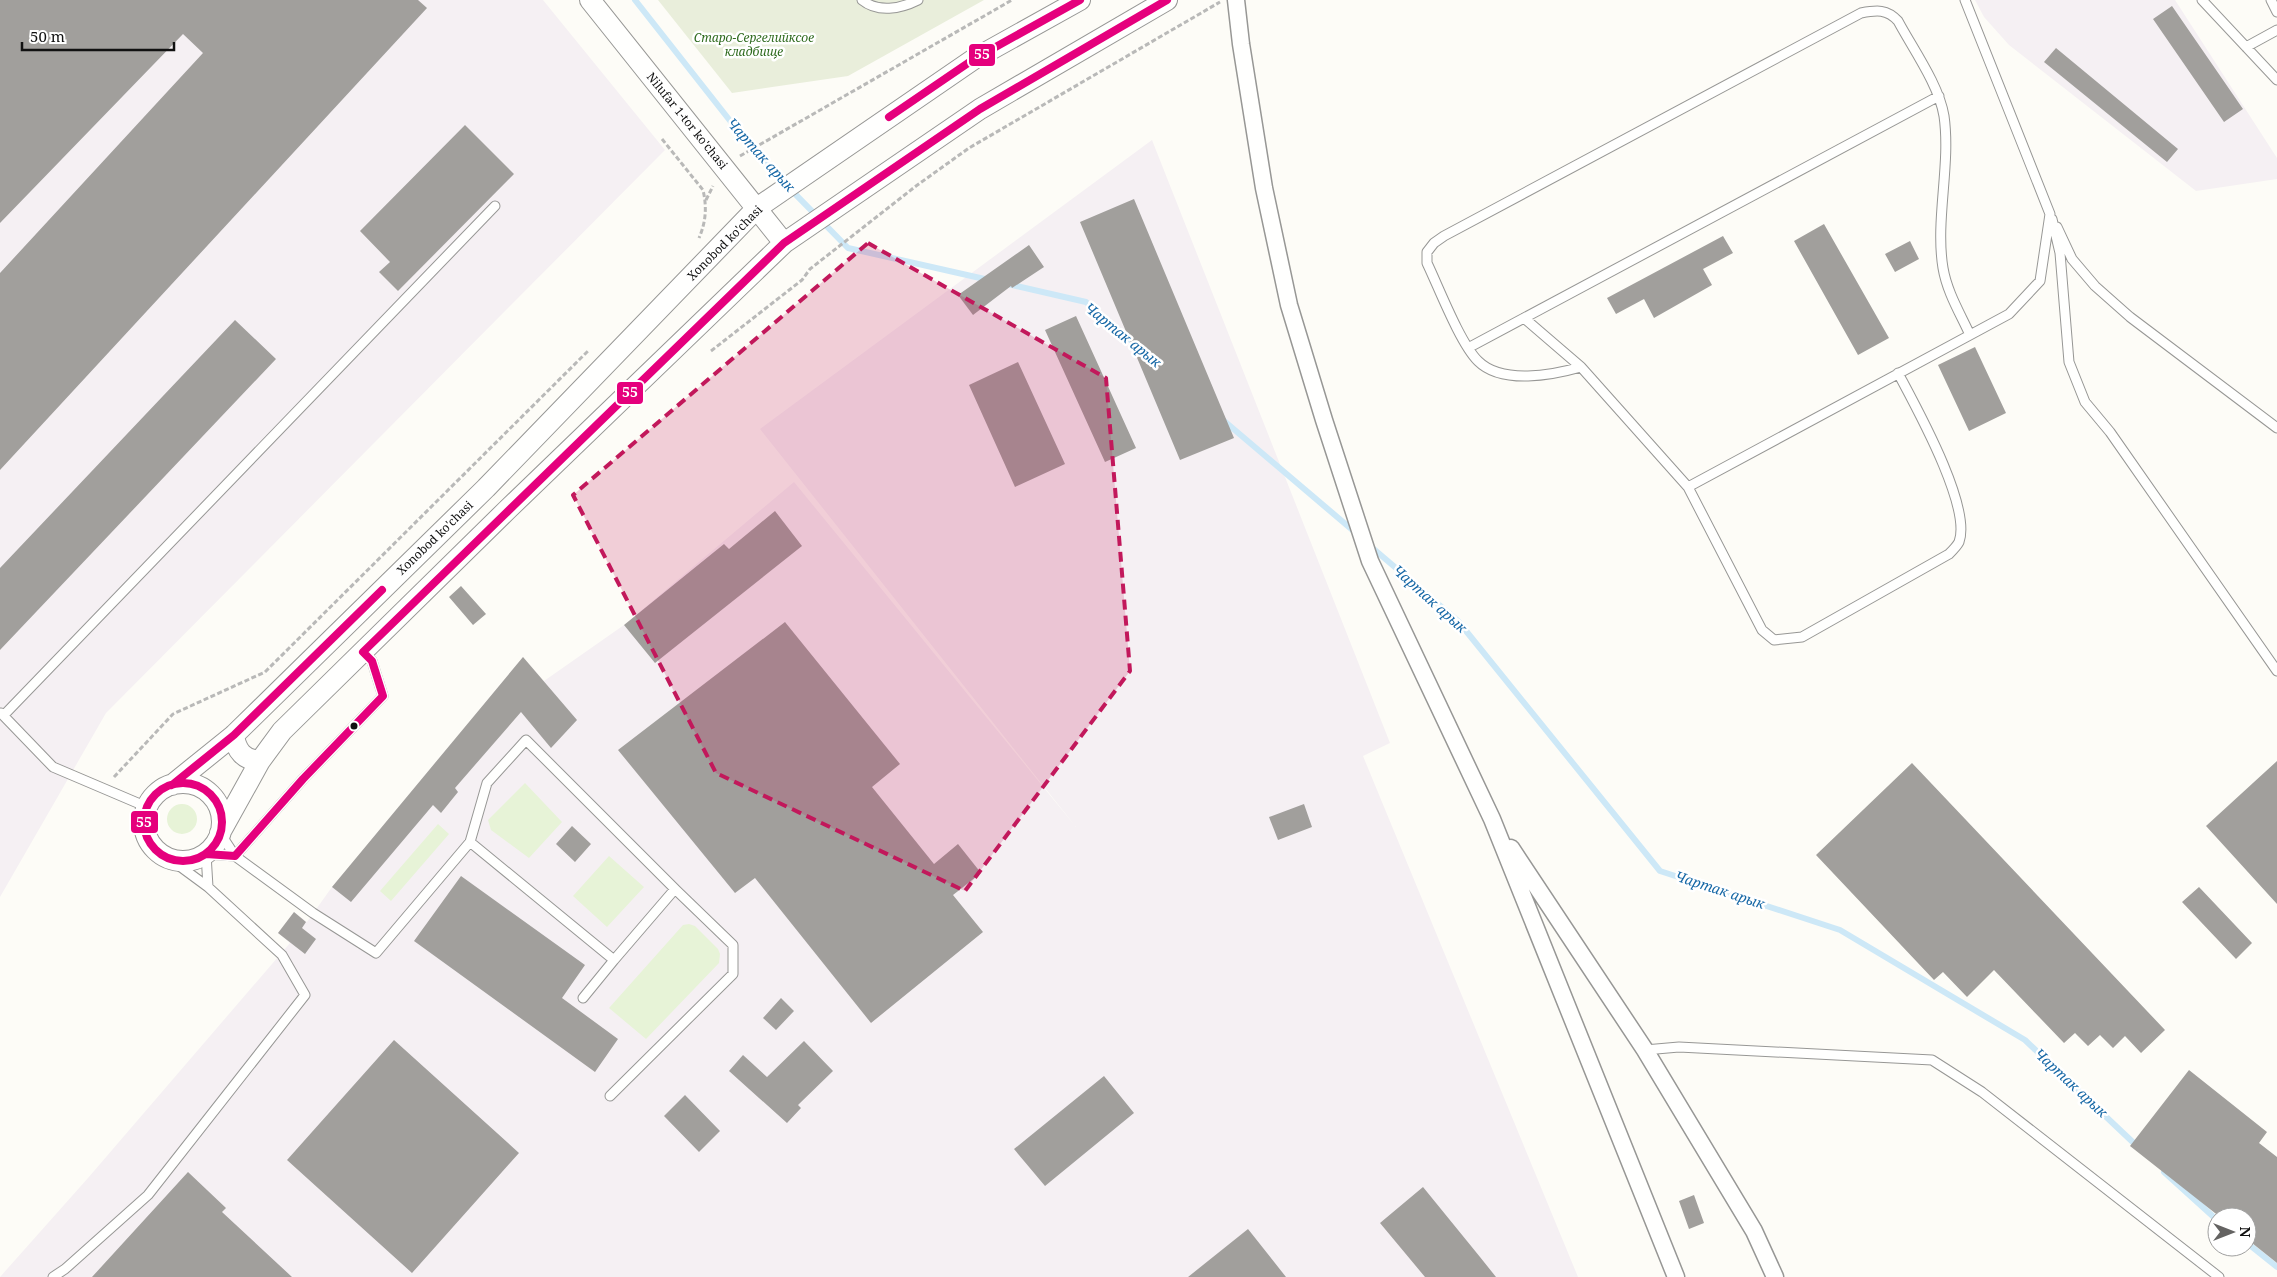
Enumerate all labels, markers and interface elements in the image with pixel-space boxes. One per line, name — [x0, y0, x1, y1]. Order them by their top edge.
scale bar — [22, 20, 175, 52]
text: 50 m — [30, 26, 65, 46]
park label: Старо-Сергелийксое кладбище — [694, 29, 814, 60]
line badge: 55 — [968, 43, 996, 67]
text: 55 — [974, 44, 990, 63]
street label: Nilufar 1-tor ko'chasi — [643, 69, 732, 173]
water label: Чартак арык — [723, 114, 800, 196]
street label: Xonobod ko'chasi — [683, 201, 766, 284]
water label: Чартак арык — [1081, 298, 1166, 372]
line badge: 55 — [616, 381, 644, 405]
text: 55 — [622, 382, 638, 401]
street label: Xonobod ko'chasi — [393, 497, 477, 578]
water label: Чартак арык — [1389, 560, 1472, 638]
unlabelled marker — [349, 721, 359, 731]
line badge: 55 — [130, 810, 159, 834]
text: 55 — [136, 812, 152, 831]
water label: Чартак арык — [1673, 866, 1768, 913]
water label: Чартак арык — [2031, 1044, 2113, 1122]
north arrow — [2207, 1207, 2257, 1257]
text: N — [2236, 1226, 2255, 1238]

